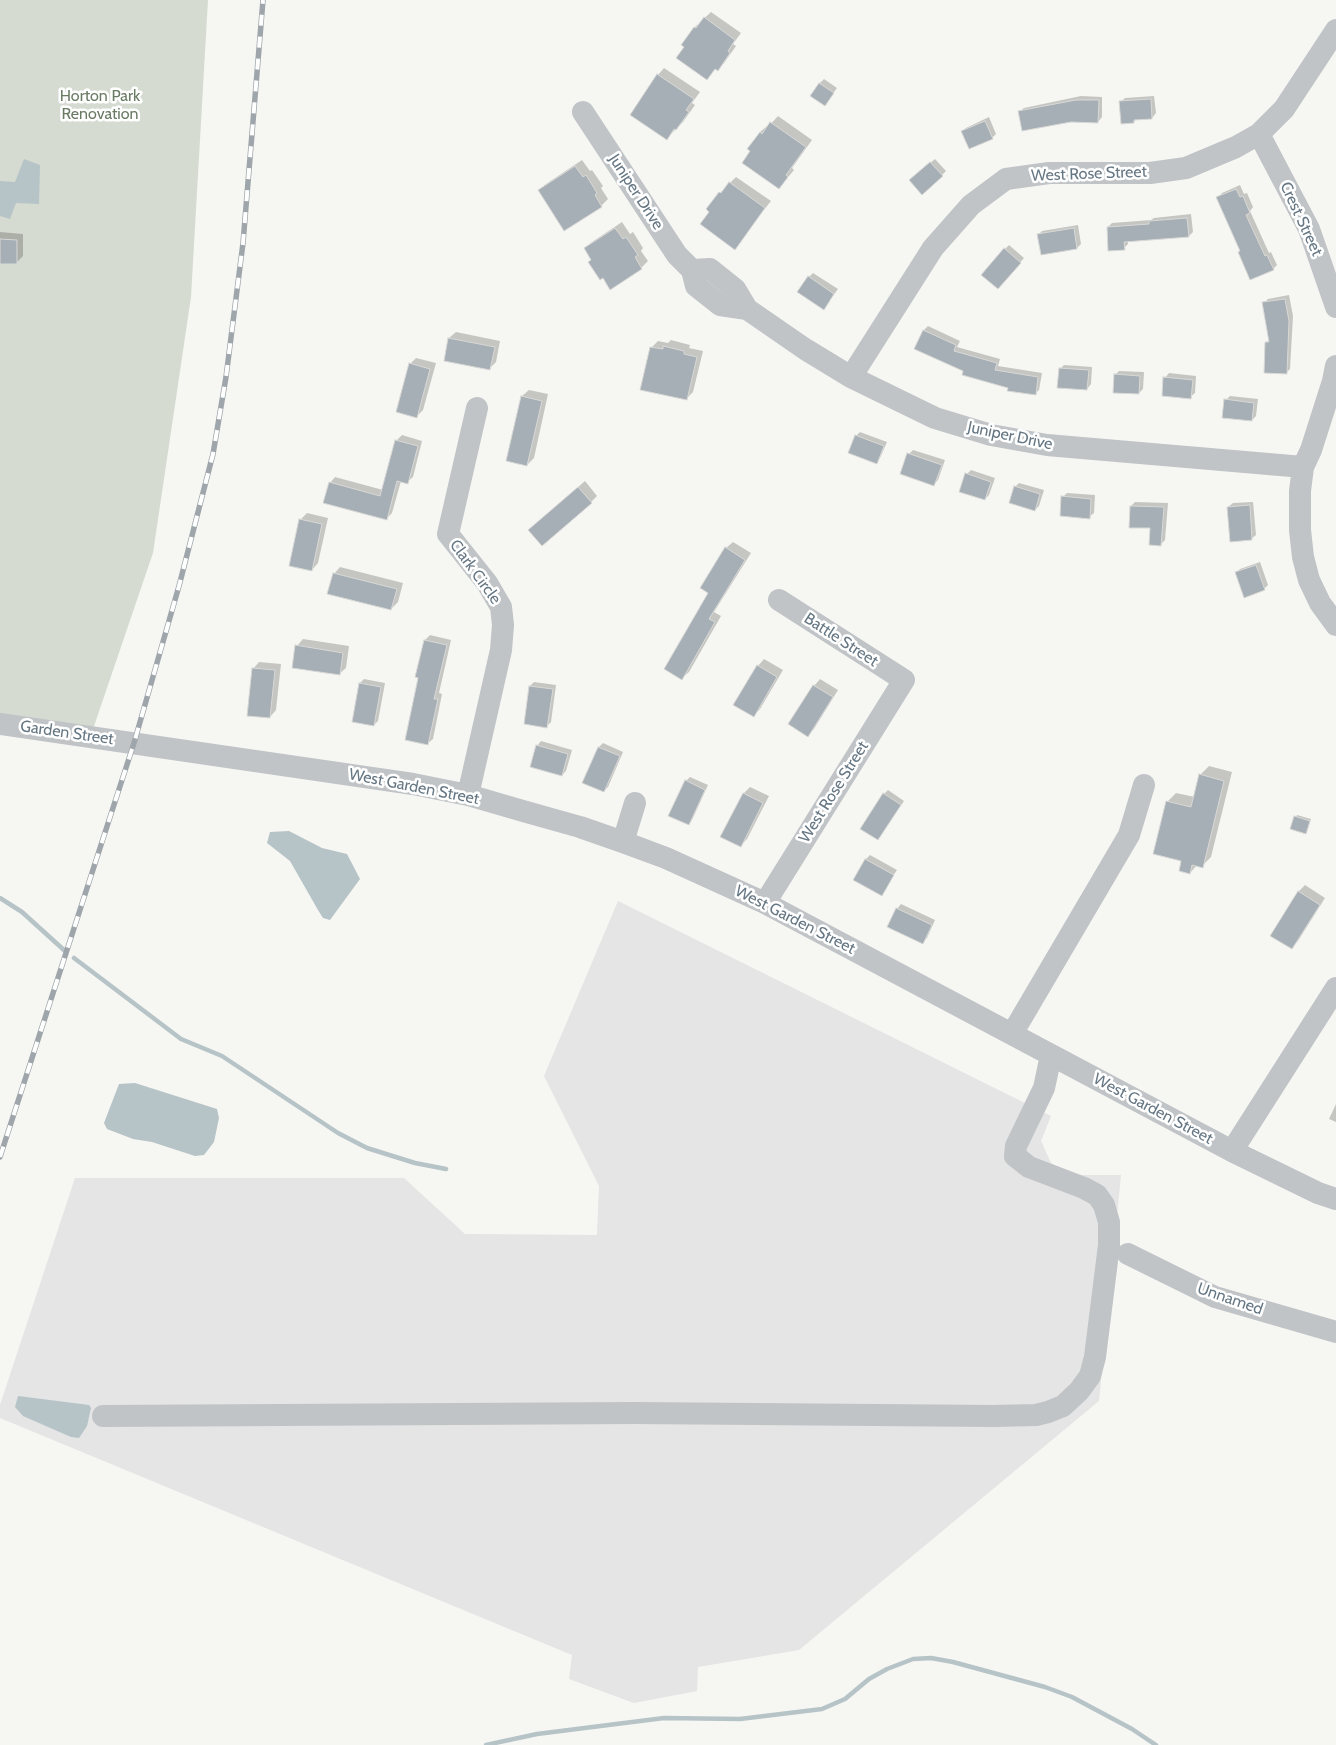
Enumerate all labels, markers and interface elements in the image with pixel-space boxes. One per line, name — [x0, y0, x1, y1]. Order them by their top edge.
park label: Horton Park Renovation — [60, 86, 140, 124]
street label: Juniper Drive — [604, 151, 668, 233]
street label: West Rose Street — [1031, 162, 1147, 186]
street label: Crest Street — [1275, 179, 1327, 259]
street label: Juniper Drive — [966, 418, 1054, 454]
street label: Clark Circle — [445, 536, 505, 608]
street label: Battle Street — [800, 609, 882, 671]
street label: Garden Street — [19, 717, 115, 749]
street label: West Rose Street — [795, 738, 873, 846]
street label: West Garden Street — [347, 765, 481, 809]
street label: West Garden Street — [732, 881, 858, 959]
street label: West Garden Street — [1090, 1069, 1216, 1149]
street label: Unnamed — [1195, 1279, 1265, 1319]

